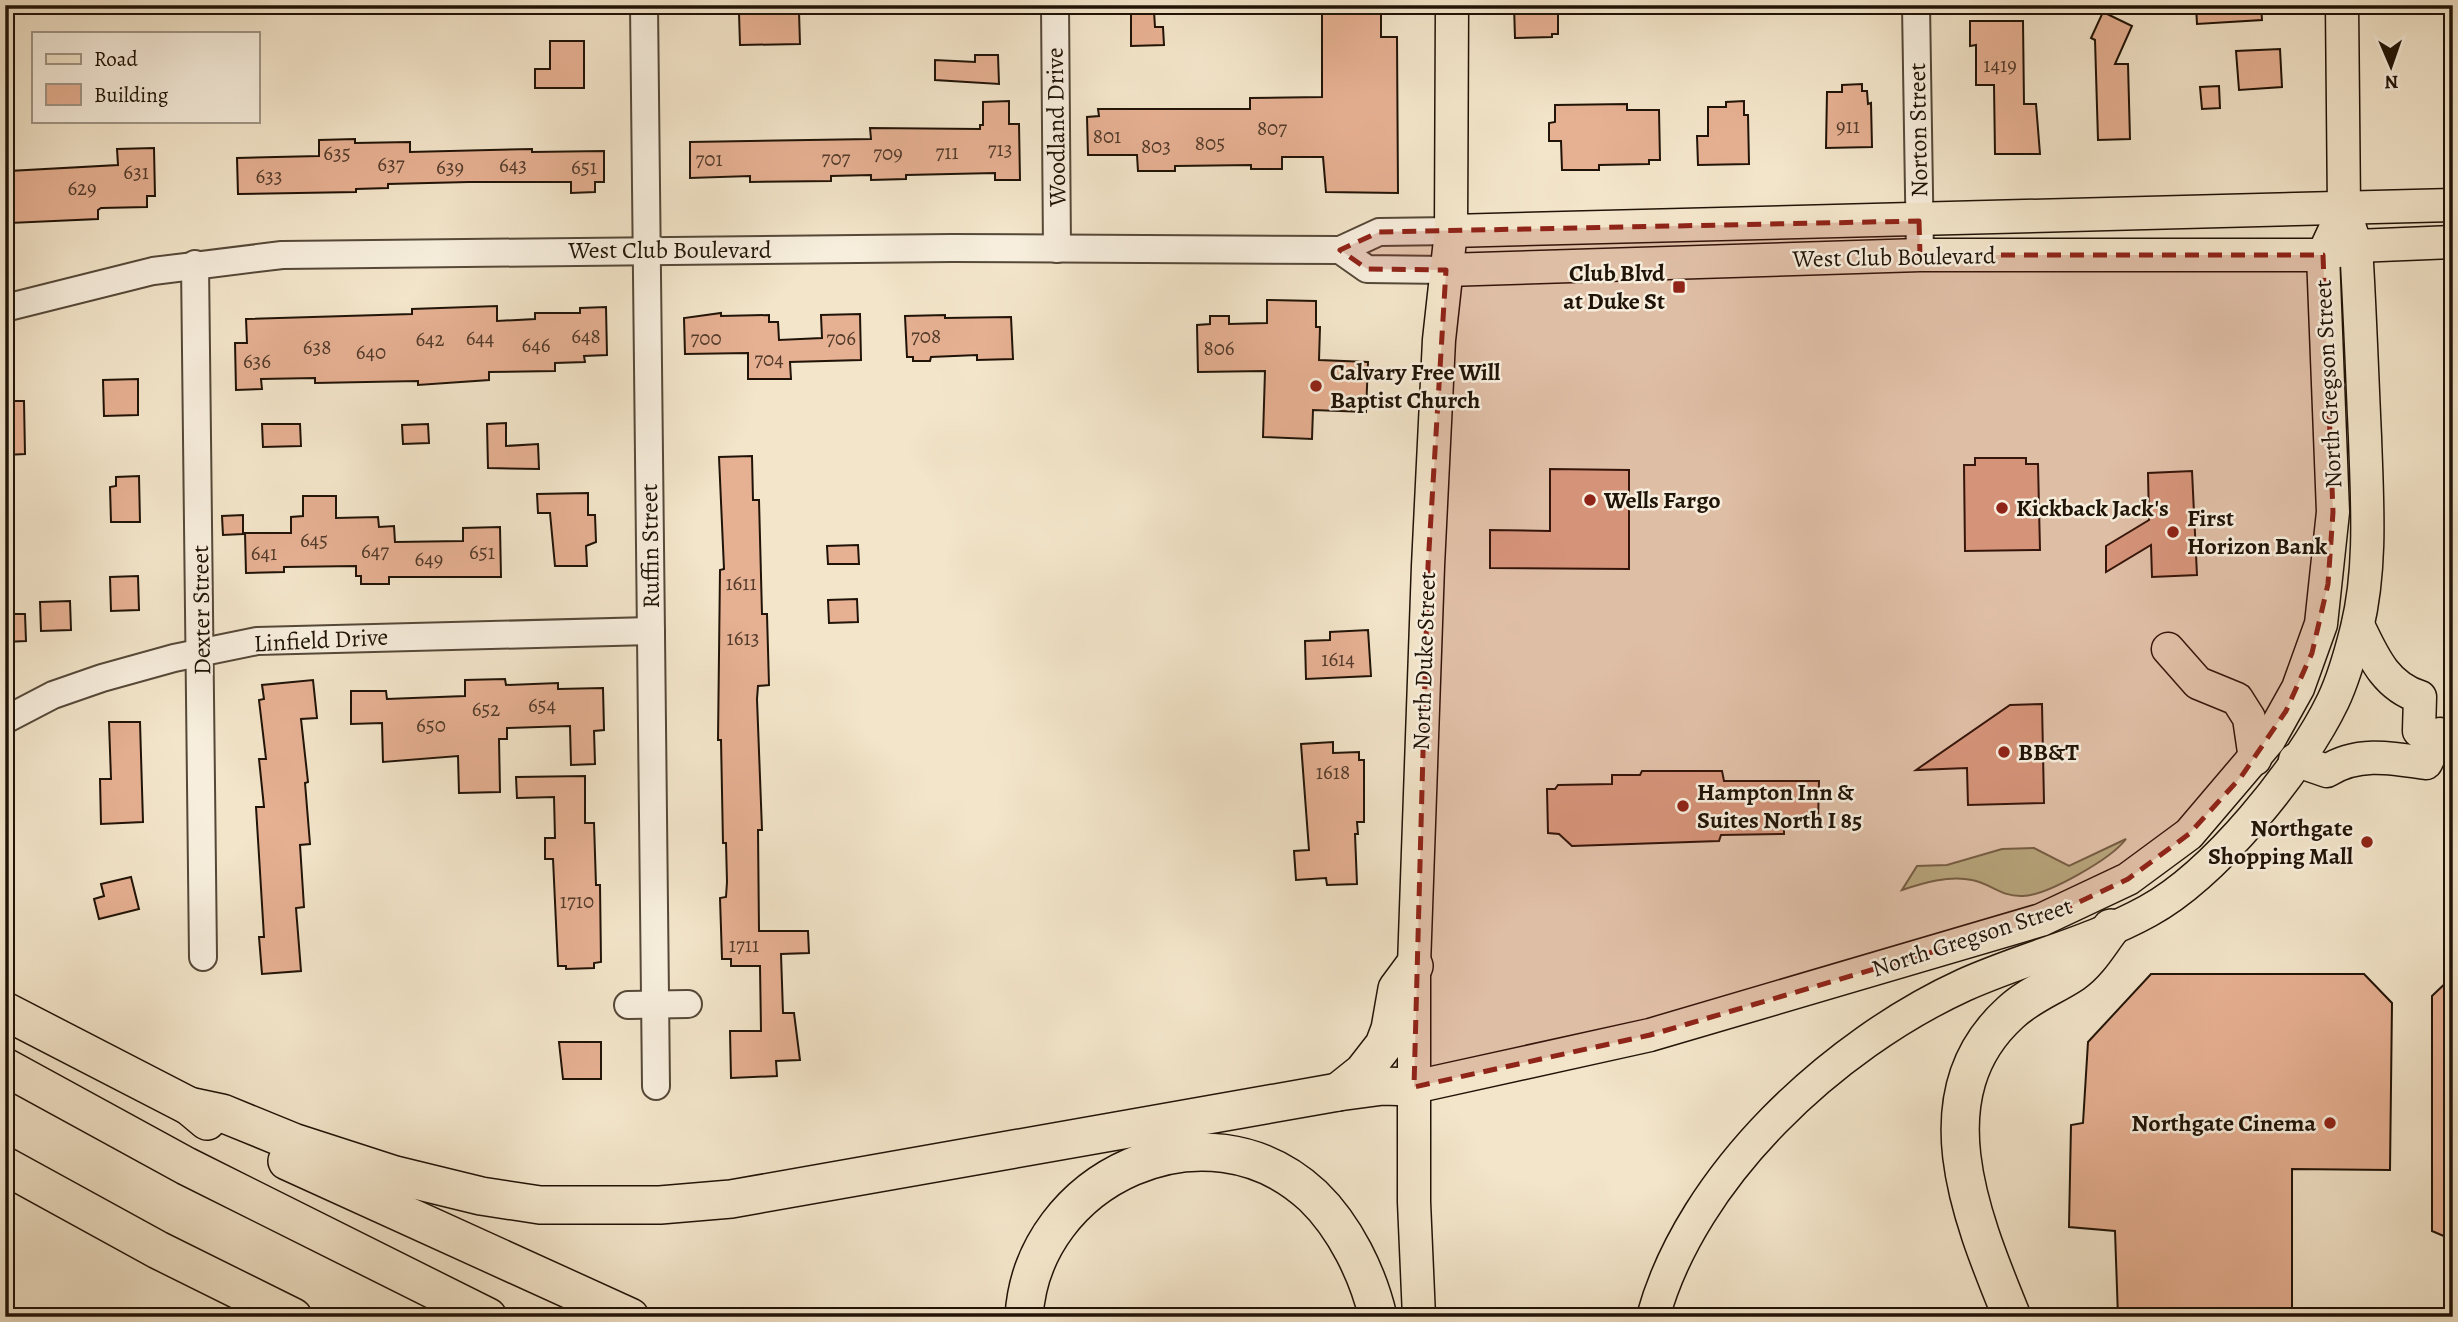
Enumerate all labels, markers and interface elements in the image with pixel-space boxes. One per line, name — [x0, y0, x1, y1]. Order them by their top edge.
legend — [32, 32, 259, 122]
north arrow — [2356, 32, 2426, 102]
text: Road — [94, 45, 138, 73]
street label: Woodland Drive — [1039, 47, 1073, 208]
house number: 1419 — [1983, 51, 2017, 79]
street label: Norton Street — [1901, 62, 1935, 198]
text: N — [2384, 69, 2399, 95]
text: Building — [94, 81, 169, 109]
house number: 911 — [1836, 112, 1860, 140]
house number: 807 — [1257, 114, 1287, 142]
house number: 801 — [1093, 122, 1121, 150]
house number: 805 — [1195, 129, 1225, 157]
house number: 803 — [1141, 132, 1171, 160]
house number: 713 — [988, 135, 1012, 163]
house number: 711 — [935, 138, 959, 166]
house number: 635 — [323, 139, 351, 167]
house number: 709 — [873, 139, 903, 167]
house number: 707 — [822, 144, 851, 172]
house number: 701 — [695, 145, 723, 173]
house number: 637 — [377, 150, 405, 178]
house number: 643 — [499, 151, 527, 179]
house number: 639 — [436, 153, 464, 181]
house number: 651 — [571, 153, 597, 181]
house number: 631 — [123, 158, 149, 186]
house number: 633 — [255, 162, 283, 190]
house number: 629 — [67, 174, 97, 202]
street label: West Club Boulevard — [567, 234, 772, 266]
street label: West Club Boulevard — [1791, 239, 1996, 275]
place label: Club Blvd at Duke St — [1563, 257, 1665, 317]
marker: Club Blvd at Duke St — [1671, 279, 1687, 295]
street label: North Gregson Street — [2307, 279, 2349, 489]
house number: 648 — [571, 322, 601, 350]
house number: 708 — [911, 322, 941, 350]
house number: 644 — [466, 324, 494, 352]
house number: 700 — [690, 324, 722, 352]
house number: 706 — [826, 324, 856, 352]
house number: 642 — [415, 325, 445, 353]
house number: 646 — [522, 331, 551, 359]
house number: 638 — [303, 333, 331, 361]
house number: 806 — [1203, 334, 1235, 362]
house number: 640 — [356, 338, 386, 366]
house number: 704 — [754, 345, 784, 373]
house number: 636 — [243, 347, 271, 375]
place label: Calvary Free Will Baptist Church — [1330, 356, 1501, 416]
marker: Calvary Free Will Baptist Church — [1308, 378, 1324, 394]
street label: Ruffin Street — [633, 483, 667, 609]
place label: Wells Fargo — [1603, 484, 1721, 516]
marker: Wells Fargo — [1582, 492, 1598, 508]
place label: Kickback Jack's — [2016, 492, 2169, 524]
marker: Kickback Jack's — [1994, 500, 2010, 516]
place label: First Horizon Bank — [2187, 502, 2328, 562]
marker: First Horizon Bank — [2165, 524, 2181, 540]
house number: 645 — [300, 526, 328, 554]
house number: 647 — [361, 537, 389, 565]
house number: 651 — [469, 538, 495, 566]
house number: 641 — [251, 539, 277, 567]
street label: Dexter Street — [184, 545, 218, 675]
house number: 649 — [415, 545, 443, 573]
house number: 1611 — [725, 569, 757, 597]
street label: North Duke Street — [1405, 571, 1443, 751]
street label: Linfield Drive — [253, 621, 389, 659]
house number: 1613 — [727, 624, 759, 652]
house number: 1614 — [1321, 645, 1355, 673]
house number: 654 — [528, 691, 556, 719]
house number: 652 — [472, 695, 500, 723]
house number: 650 — [416, 711, 446, 739]
place label: BB&T — [2018, 736, 2079, 768]
marker: BB&T — [1996, 744, 2012, 760]
house number: 1618 — [1316, 758, 1350, 786]
place label: Hampton Inn & Suites North I 85 — [1697, 776, 1862, 836]
marker: Hampton Inn & Suites North I 85 — [1675, 798, 1691, 814]
place label: Northgate Shopping Mall — [2208, 812, 2354, 872]
marker: Northgate Shopping Mall — [2359, 834, 2375, 850]
house number: 1710 — [560, 887, 594, 915]
street label: North Gregson Street — [1868, 889, 2076, 985]
house number: 1711 — [729, 931, 759, 959]
place label: Northgate Cinema — [2131, 1107, 2316, 1139]
marker: Northgate Cinema — [2322, 1115, 2338, 1131]

